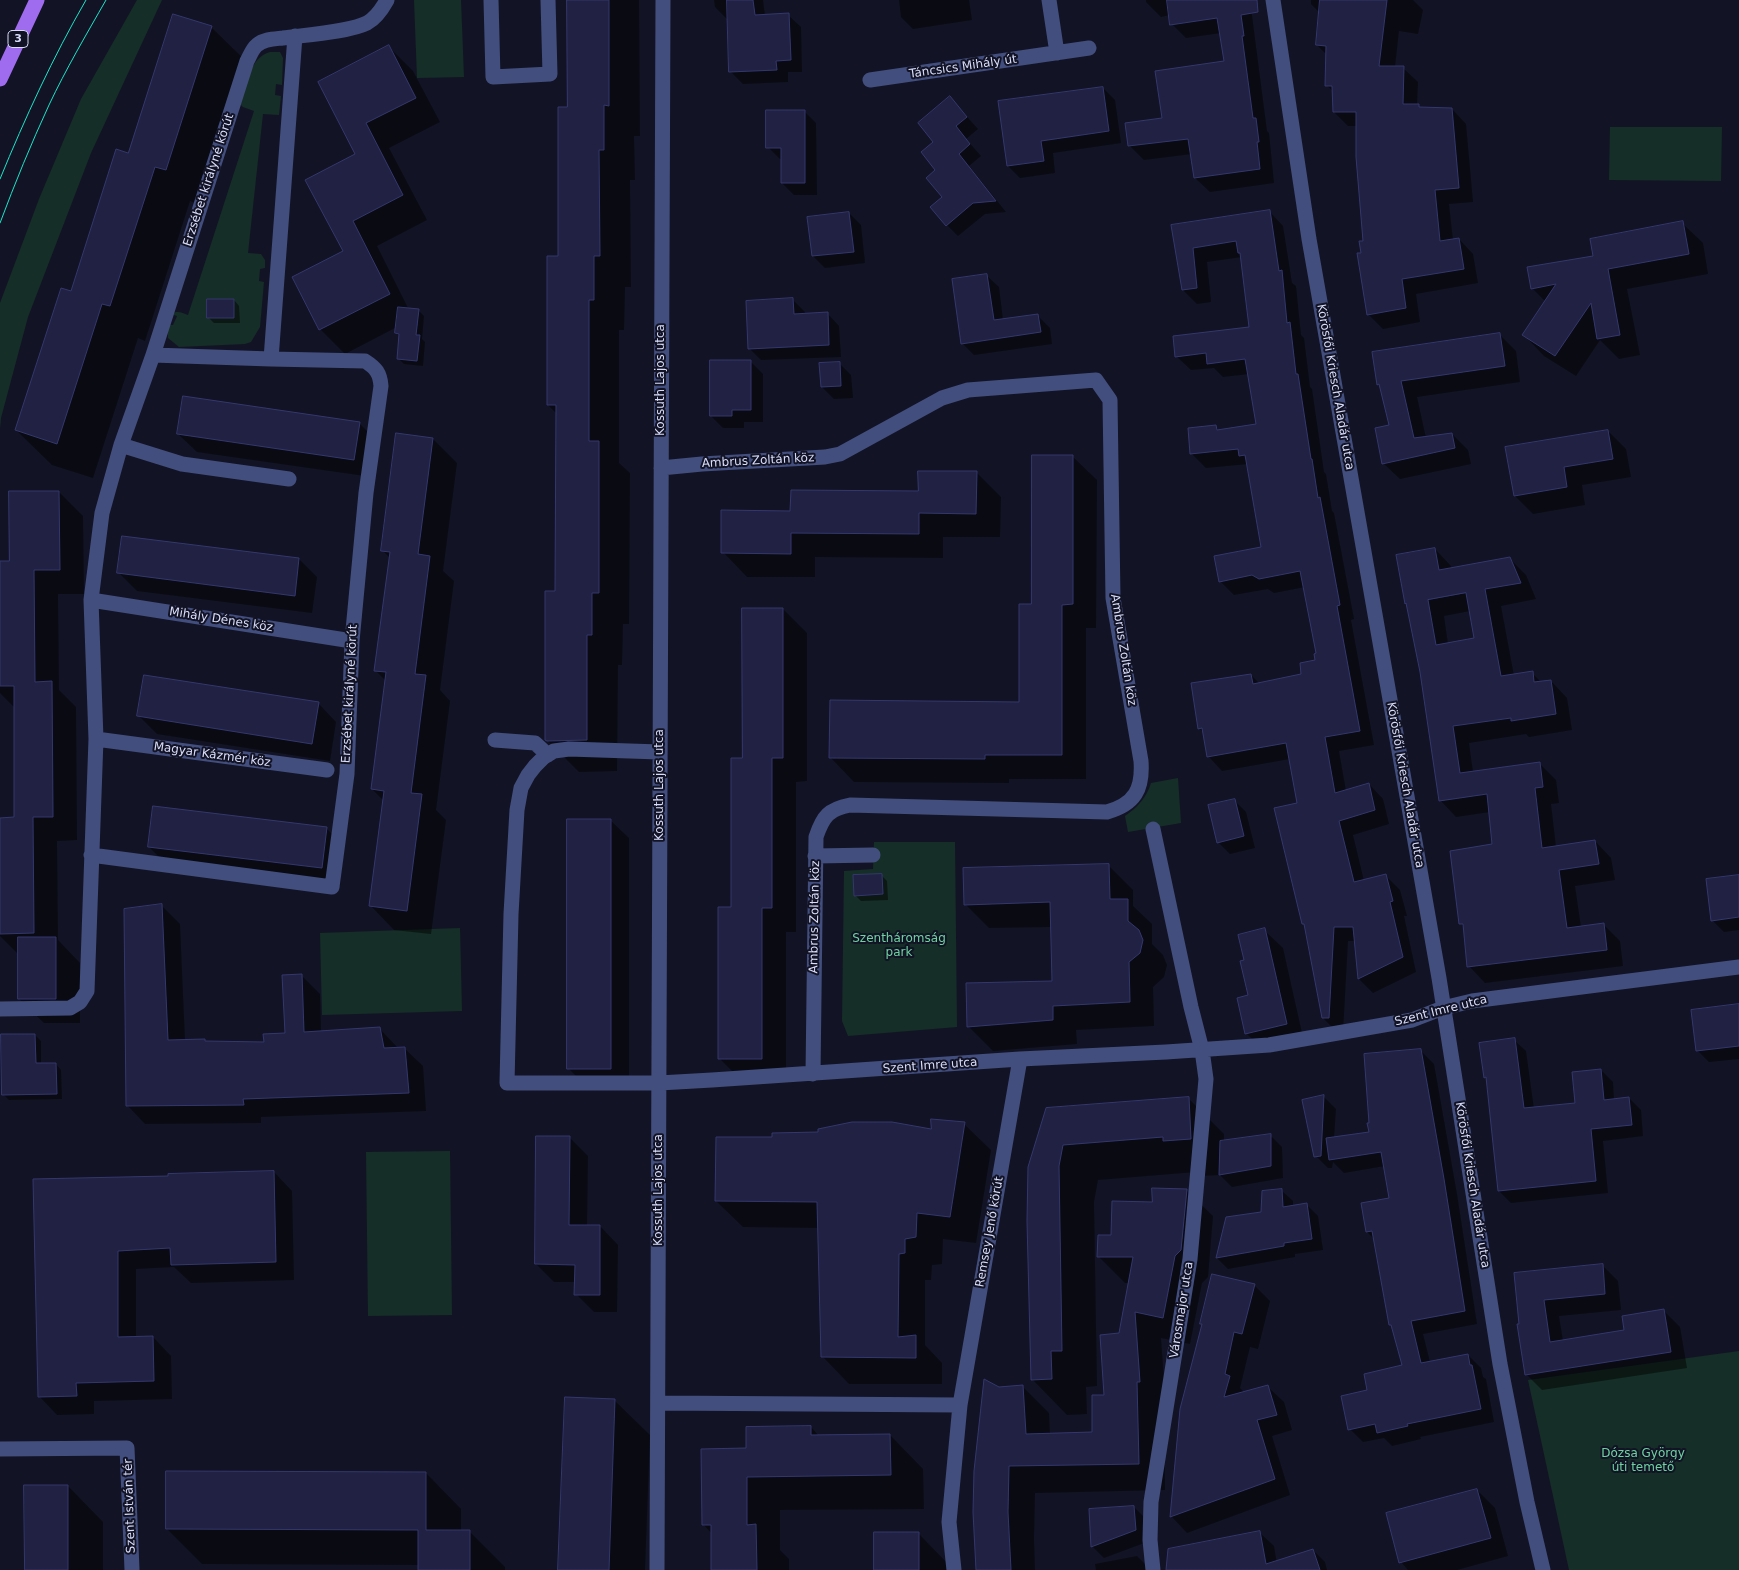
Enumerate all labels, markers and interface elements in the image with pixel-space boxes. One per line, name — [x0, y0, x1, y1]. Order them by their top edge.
road number: 3 — [8, 30, 28, 48]
street label: Táncsics Mihály út — [908, 52, 1018, 82]
street label: Erzsébet királyné körút — [181, 112, 237, 248]
street label: Körösfői Kriesch Aladár utca — [1313, 303, 1357, 471]
street label: Kossuth Lajos utca — [654, 324, 668, 436]
street label: Ambrus Zoltán köz — [701, 451, 815, 471]
street label: Ambrus Zoltán köz — [1107, 593, 1139, 707]
street label: Mihály Dénes köz — [168, 605, 274, 635]
street label: Erzsébet királyné körút — [339, 624, 361, 764]
street label: Körösfői Kriesch Aladár utca — [1383, 701, 1427, 869]
street label: Kossuth Lajos utca — [653, 729, 667, 841]
street label: Magyar Kázmér köz — [153, 740, 271, 770]
street label: Ambrus Zoltán köz — [807, 861, 823, 973]
park label: Szentháromság park — [852, 932, 946, 960]
street label: Szent Imre utca — [1393, 993, 1489, 1029]
street label: Szent Imre utca — [882, 1056, 978, 1076]
street label: Körösfői Kriesch Aladár utca — [1452, 1101, 1492, 1269]
street label: Kossuth Lajos utca — [652, 1134, 666, 1246]
street label: Remsey Jenő körút — [973, 1175, 1007, 1289]
street label: Városmajor utca — [1167, 1261, 1197, 1359]
park label: Dózsa György úti temető — [1601, 1447, 1685, 1475]
street label: Szent István tér — [121, 1458, 139, 1554]

